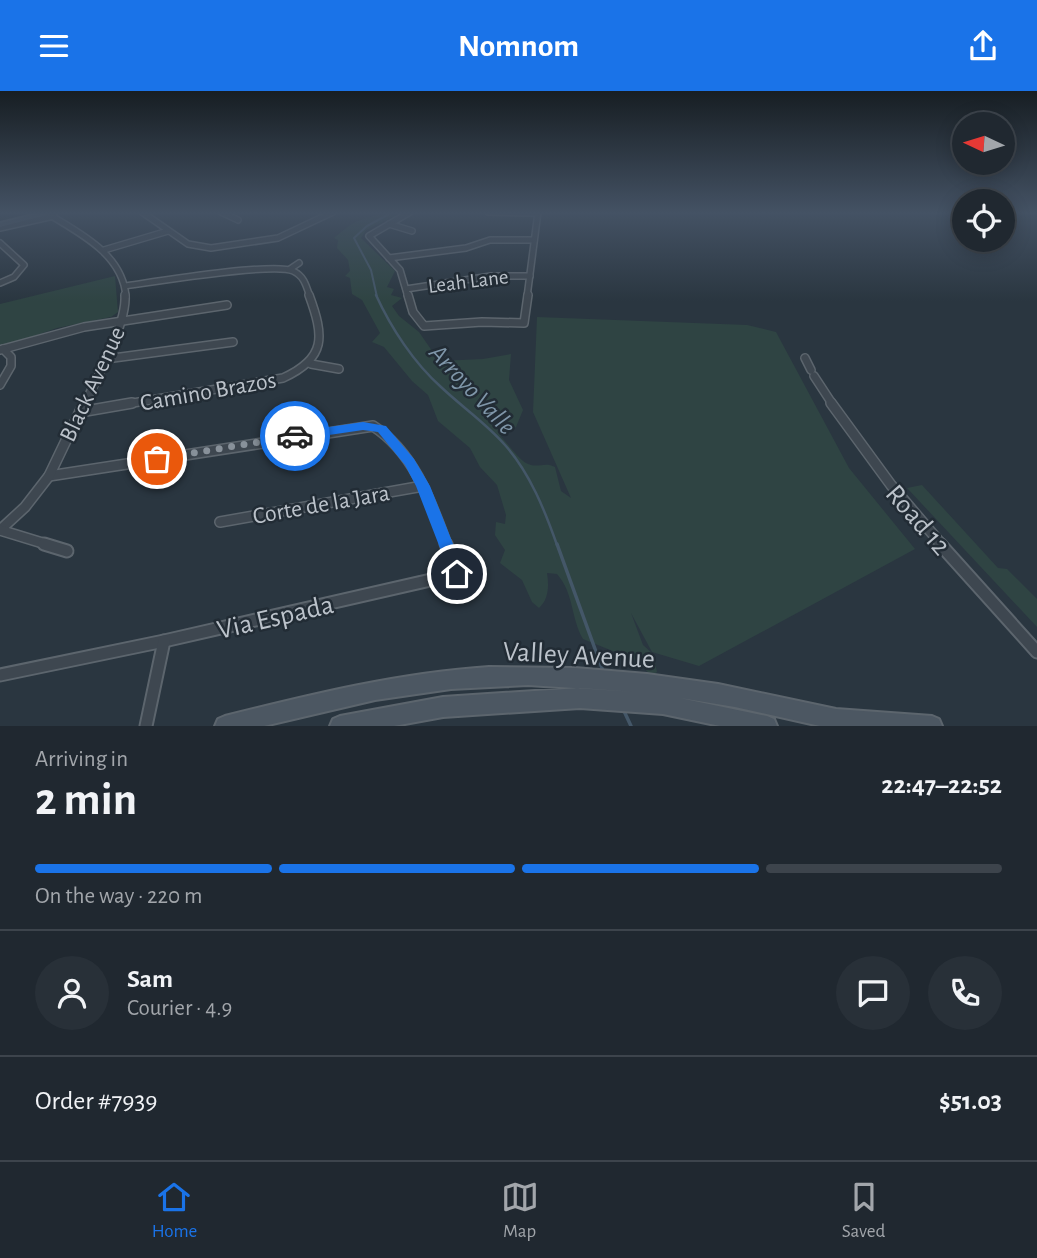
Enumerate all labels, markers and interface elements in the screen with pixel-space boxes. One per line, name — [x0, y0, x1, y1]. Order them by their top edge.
icon: menu — [35, 27, 73, 65]
icon: share — [964, 27, 1002, 65]
text: Nomnom — [458, 30, 579, 62]
north arrow — [952, 112, 1015, 175]
map controls — [952, 112, 1015, 252]
button: locate — [952, 189, 1015, 252]
street label: Leah Lane — [427, 266, 510, 297]
street label: Black Avenue — [56, 323, 130, 446]
water label: Arroyo Valle — [424, 339, 520, 440]
street label: Camino Brazos — [138, 368, 278, 416]
courier — [260, 401, 330, 471]
icon: car — [276, 417, 314, 455]
pin — [127, 429, 187, 489]
icon: bag — [138, 440, 176, 478]
street label: Road 12 — [880, 480, 955, 561]
street label: Corte de la Jara — [251, 481, 391, 529]
pin — [427, 544, 487, 604]
icon: home — [438, 555, 476, 593]
street label: Via Espada — [215, 591, 336, 645]
street label: Valley Avenue — [502, 638, 656, 674]
text: Arriving in — [35, 748, 128, 771]
text: 22:47–22:52 — [881, 772, 1002, 798]
text: 2 min — [35, 777, 137, 823]
text: On the way · 220 m — [35, 885, 202, 908]
button: person — [35, 956, 109, 1030]
button: chat — [836, 956, 910, 1030]
button: phone — [928, 956, 1002, 1030]
text: Sam — [127, 966, 173, 992]
text: Courier · 4.9 — [127, 997, 232, 1020]
text: Order #7939 — [35, 1088, 157, 1114]
text: $51.03 — [939, 1088, 1002, 1114]
tab: Home — [152, 1178, 197, 1243]
tab: Map — [501, 1178, 539, 1243]
tab: Saved — [842, 1178, 885, 1243]

